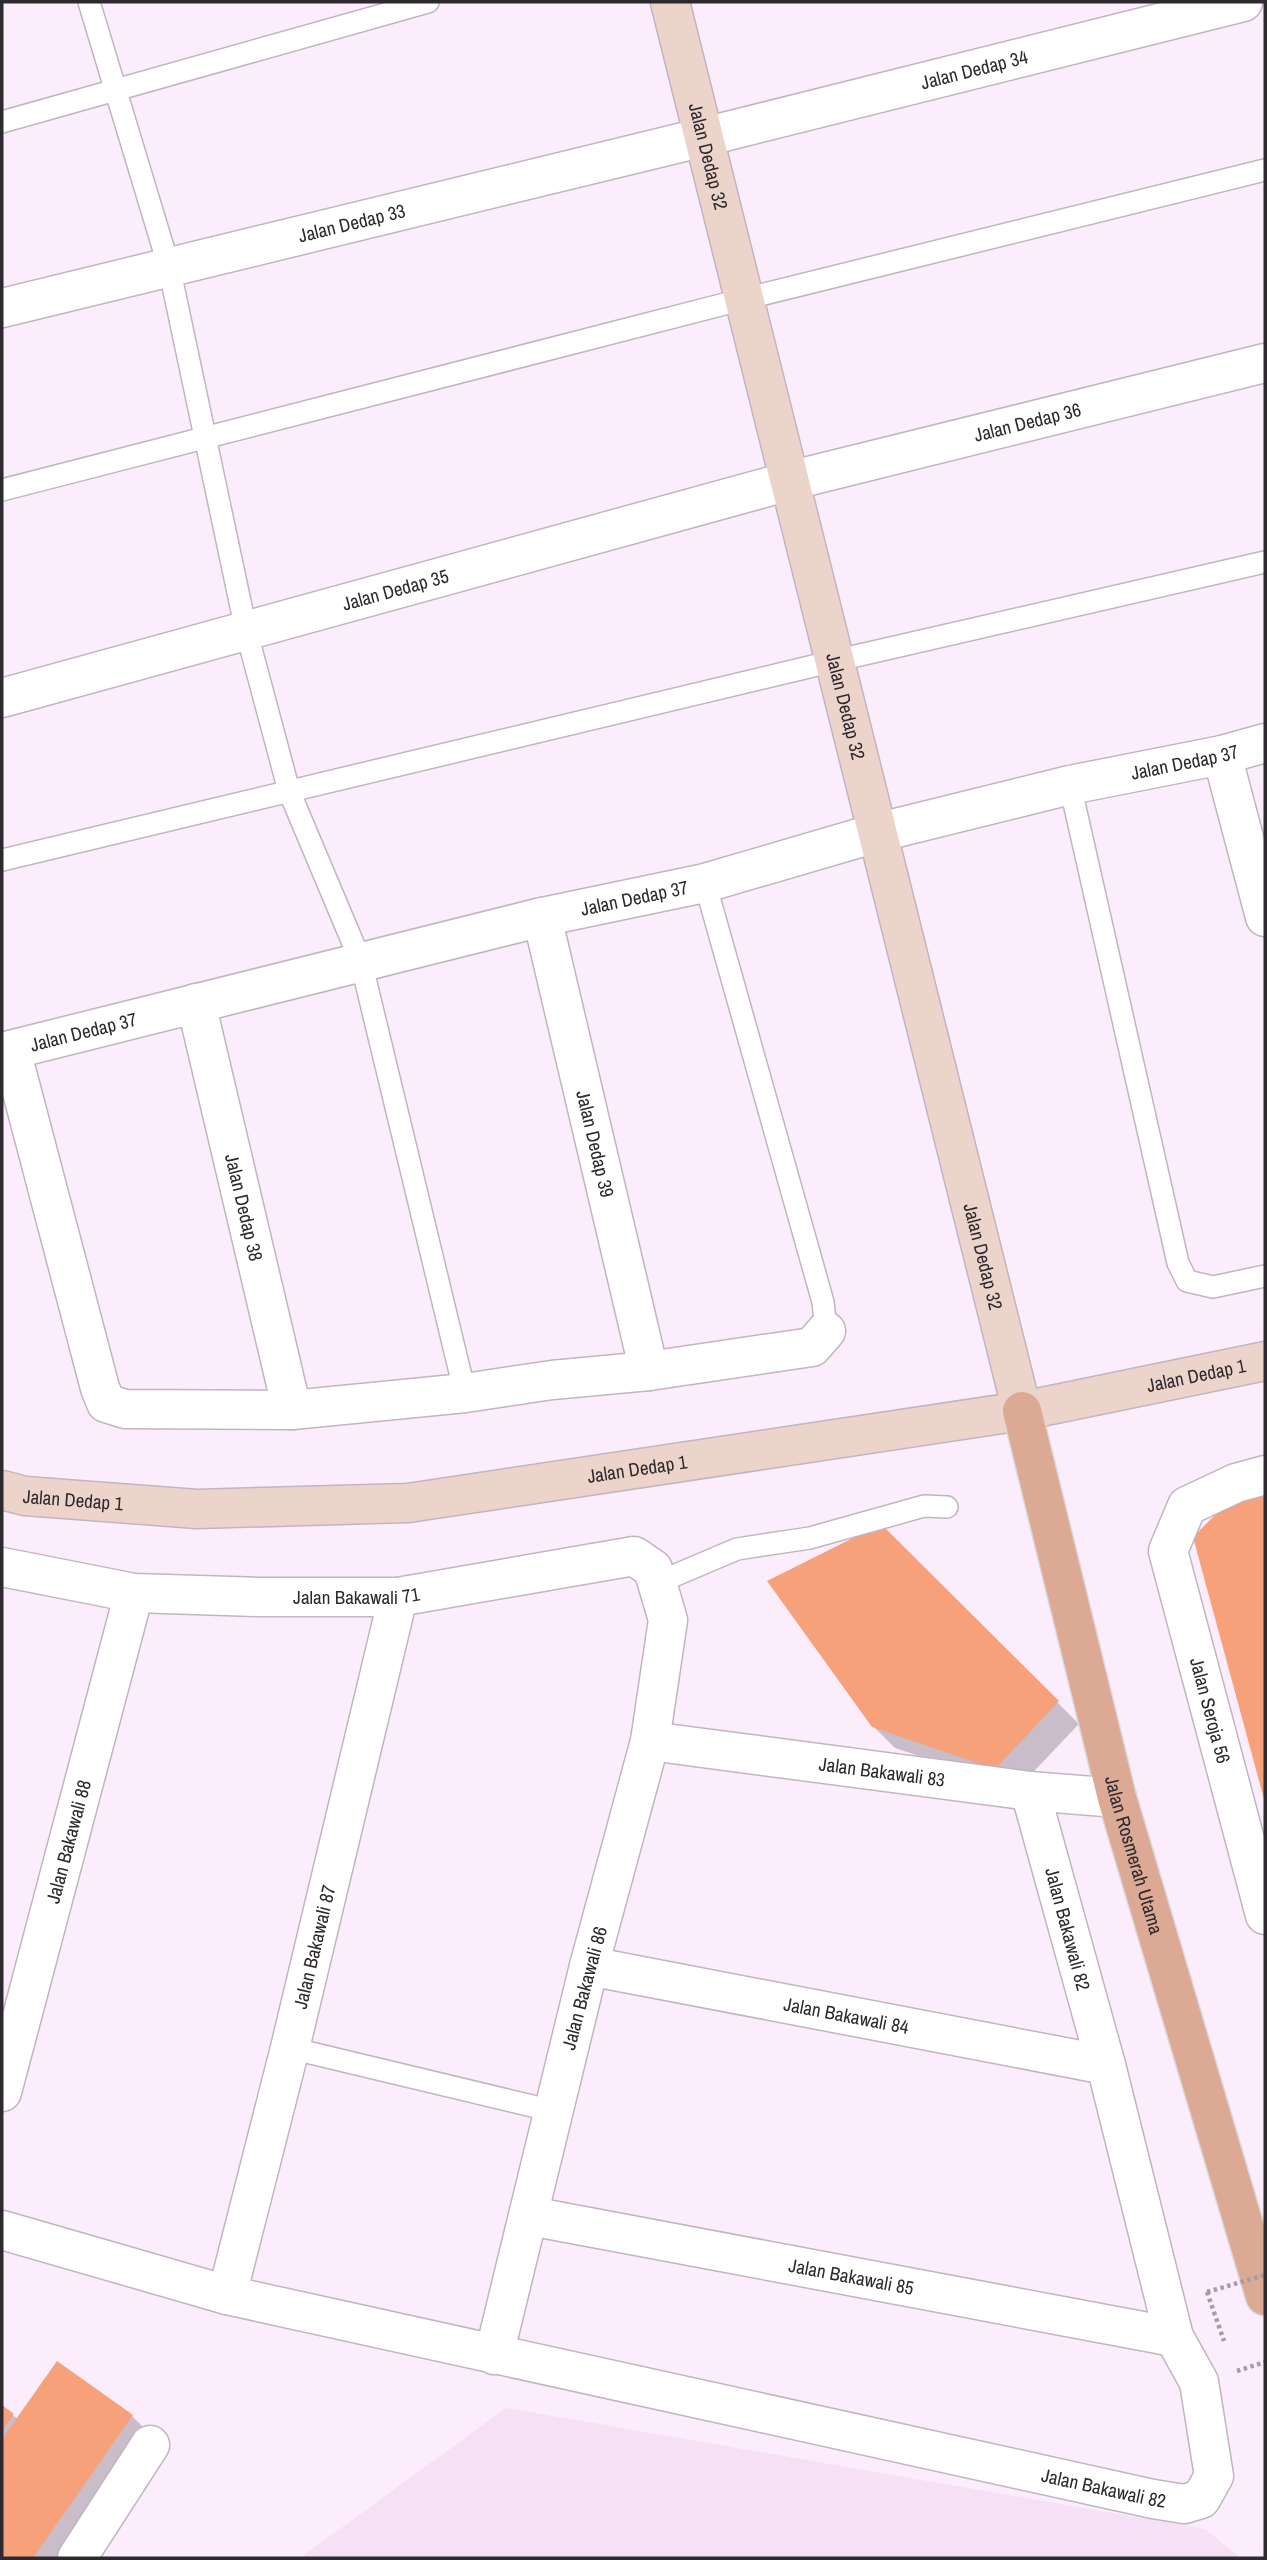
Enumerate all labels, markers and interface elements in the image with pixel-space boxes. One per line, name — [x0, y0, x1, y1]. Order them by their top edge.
street label: Jalan Dedap 34 — [918, 43, 1031, 95]
street label: Jalan Dedap 32 — [683, 100, 734, 212]
street label: Jalan Dedap 33 — [296, 197, 408, 248]
street label: Jalan Dedap 36 — [971, 396, 1084, 448]
street label: Jalan Dedap 35 — [339, 562, 452, 617]
street label: Jalan Dedap 32 — [820, 650, 872, 762]
street label: Jalan Dedap 37 — [1129, 738, 1242, 786]
street label: Jalan Dedap 37 — [578, 874, 691, 922]
street label: Jalan Dedap 37 — [27, 1006, 140, 1057]
street label: Jalan Dedap 39 — [570, 1088, 621, 1200]
street label: Jalan Dedap 38 — [219, 1151, 269, 1264]
street label: Jalan Dedap 32 — [958, 1200, 1009, 1313]
street label: Jalan Dedap 1 — [1144, 1352, 1248, 1398]
street label: Jalan Dedap 1 — [585, 1448, 689, 1489]
street label: Jalan Dedap 1 — [22, 1483, 125, 1516]
street label: Jalan Bakawali 71 — [293, 1580, 422, 1610]
street label: Jalan Seroja 56 — [1184, 1655, 1237, 1766]
street label: Jalan Bakawali 83 — [818, 1750, 946, 1793]
street label: Jalan Rosmerah Utama — [1099, 1773, 1170, 1938]
street label: Jalan Bakawali 88 — [39, 1777, 97, 1906]
street label: Jalan Bakawali 82 — [1039, 1865, 1097, 1993]
street label: Jalan Bakawali 87 — [287, 1882, 342, 2011]
street label: Jalan Bakawali 86 — [555, 1924, 613, 2052]
street label: Jalan Bakawali 84 — [782, 1991, 911, 2040]
street label: Jalan Bakawali 85 — [787, 2252, 916, 2301]
street label: Jalan Bakawali 82 — [1039, 2462, 1168, 2514]

